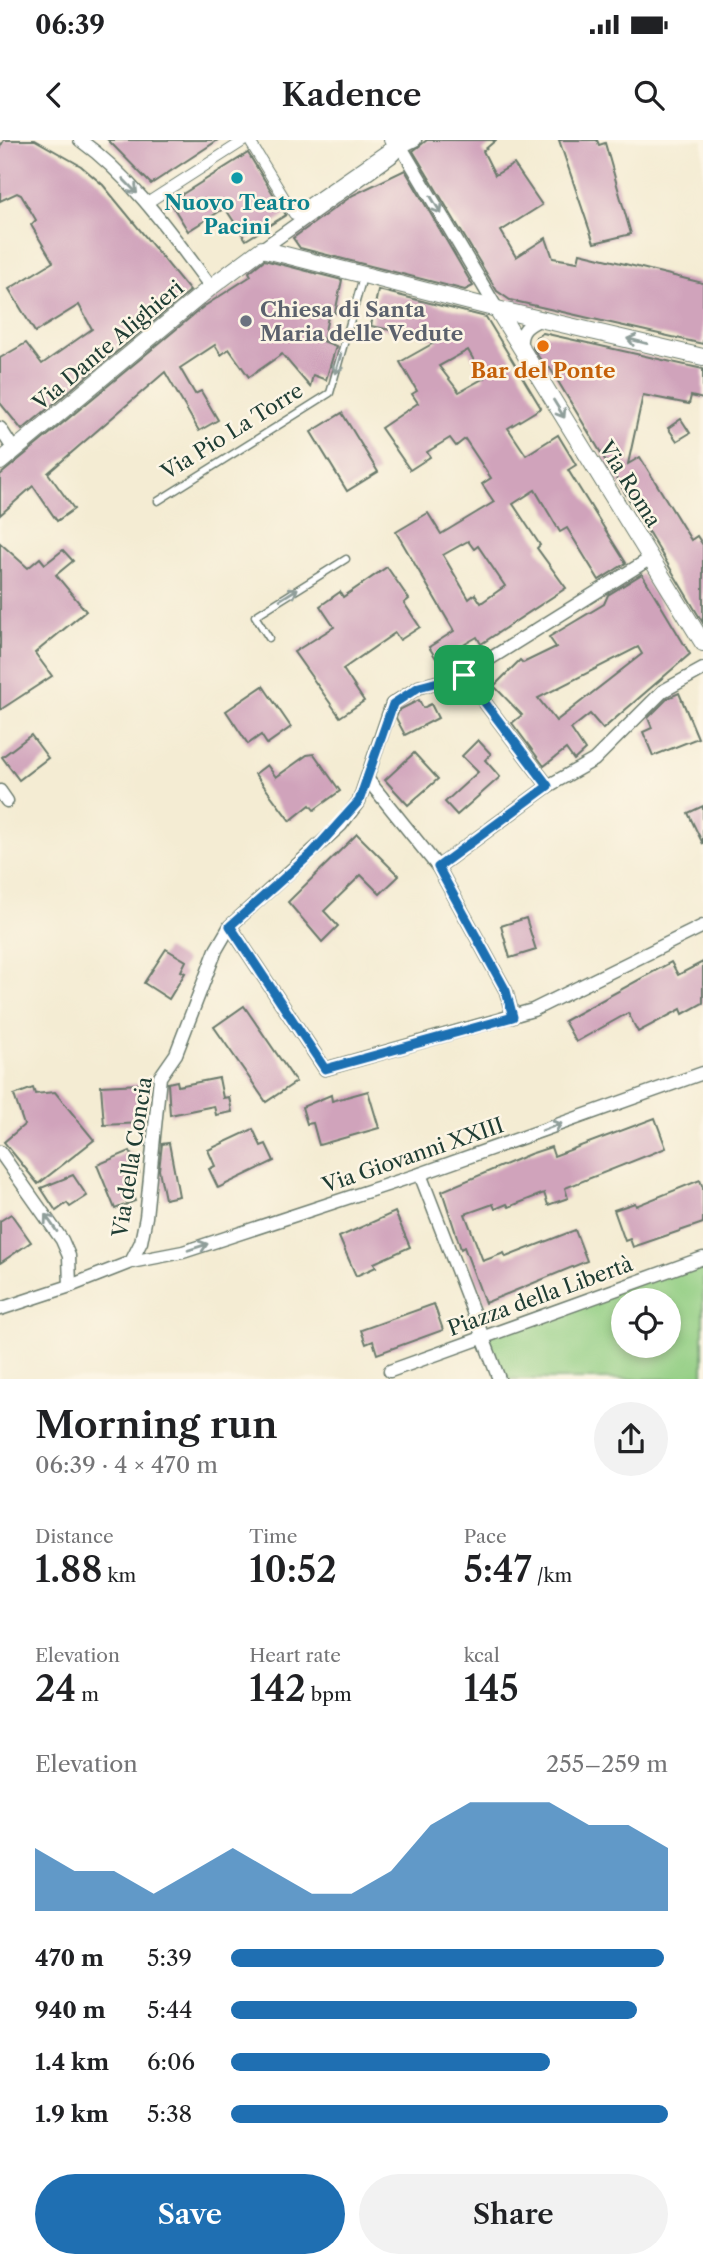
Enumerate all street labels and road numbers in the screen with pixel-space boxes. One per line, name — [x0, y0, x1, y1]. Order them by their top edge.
street label: Via Dante Alighieri — [27, 275, 188, 416]
street label: Via Pio La Torre — [156, 377, 307, 485]
street label: Via Roma — [593, 436, 667, 532]
street label: Via della Concia — [107, 1074, 157, 1240]
street label: Via Giovanni XXIII — [318, 1112, 507, 1198]
street label: Piazza della Libertà — [444, 1251, 637, 1341]

